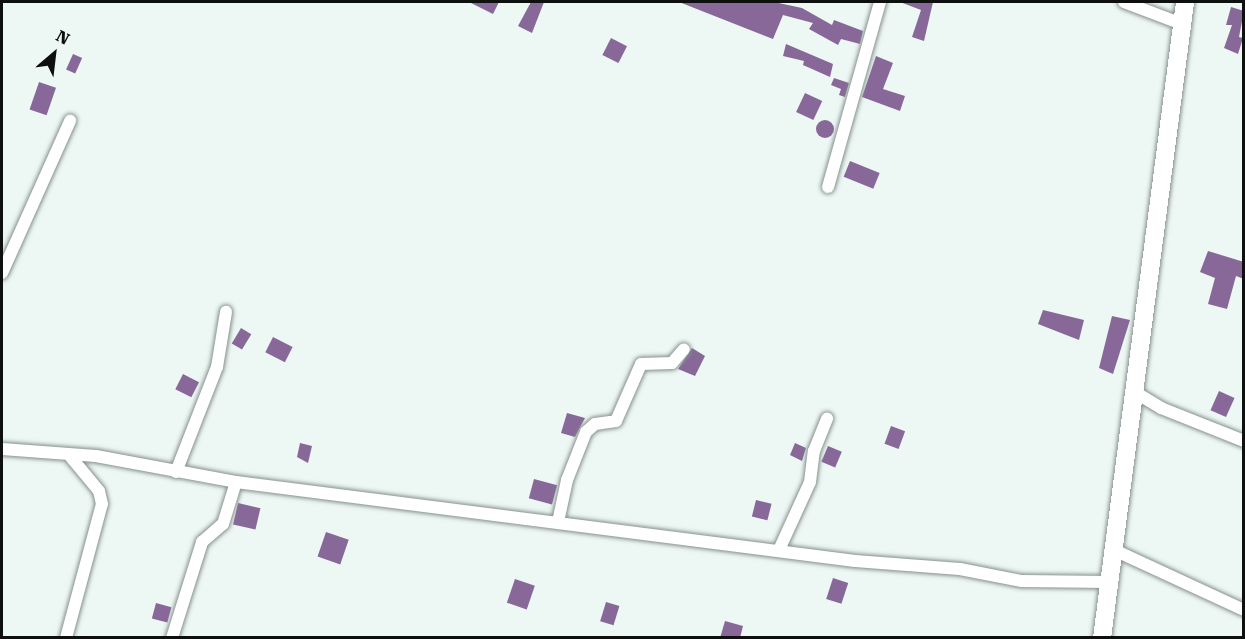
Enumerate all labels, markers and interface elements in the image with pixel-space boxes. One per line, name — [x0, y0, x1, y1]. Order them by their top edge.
north arrow — [24, 24, 84, 84]
text: N — [53, 26, 73, 49]

